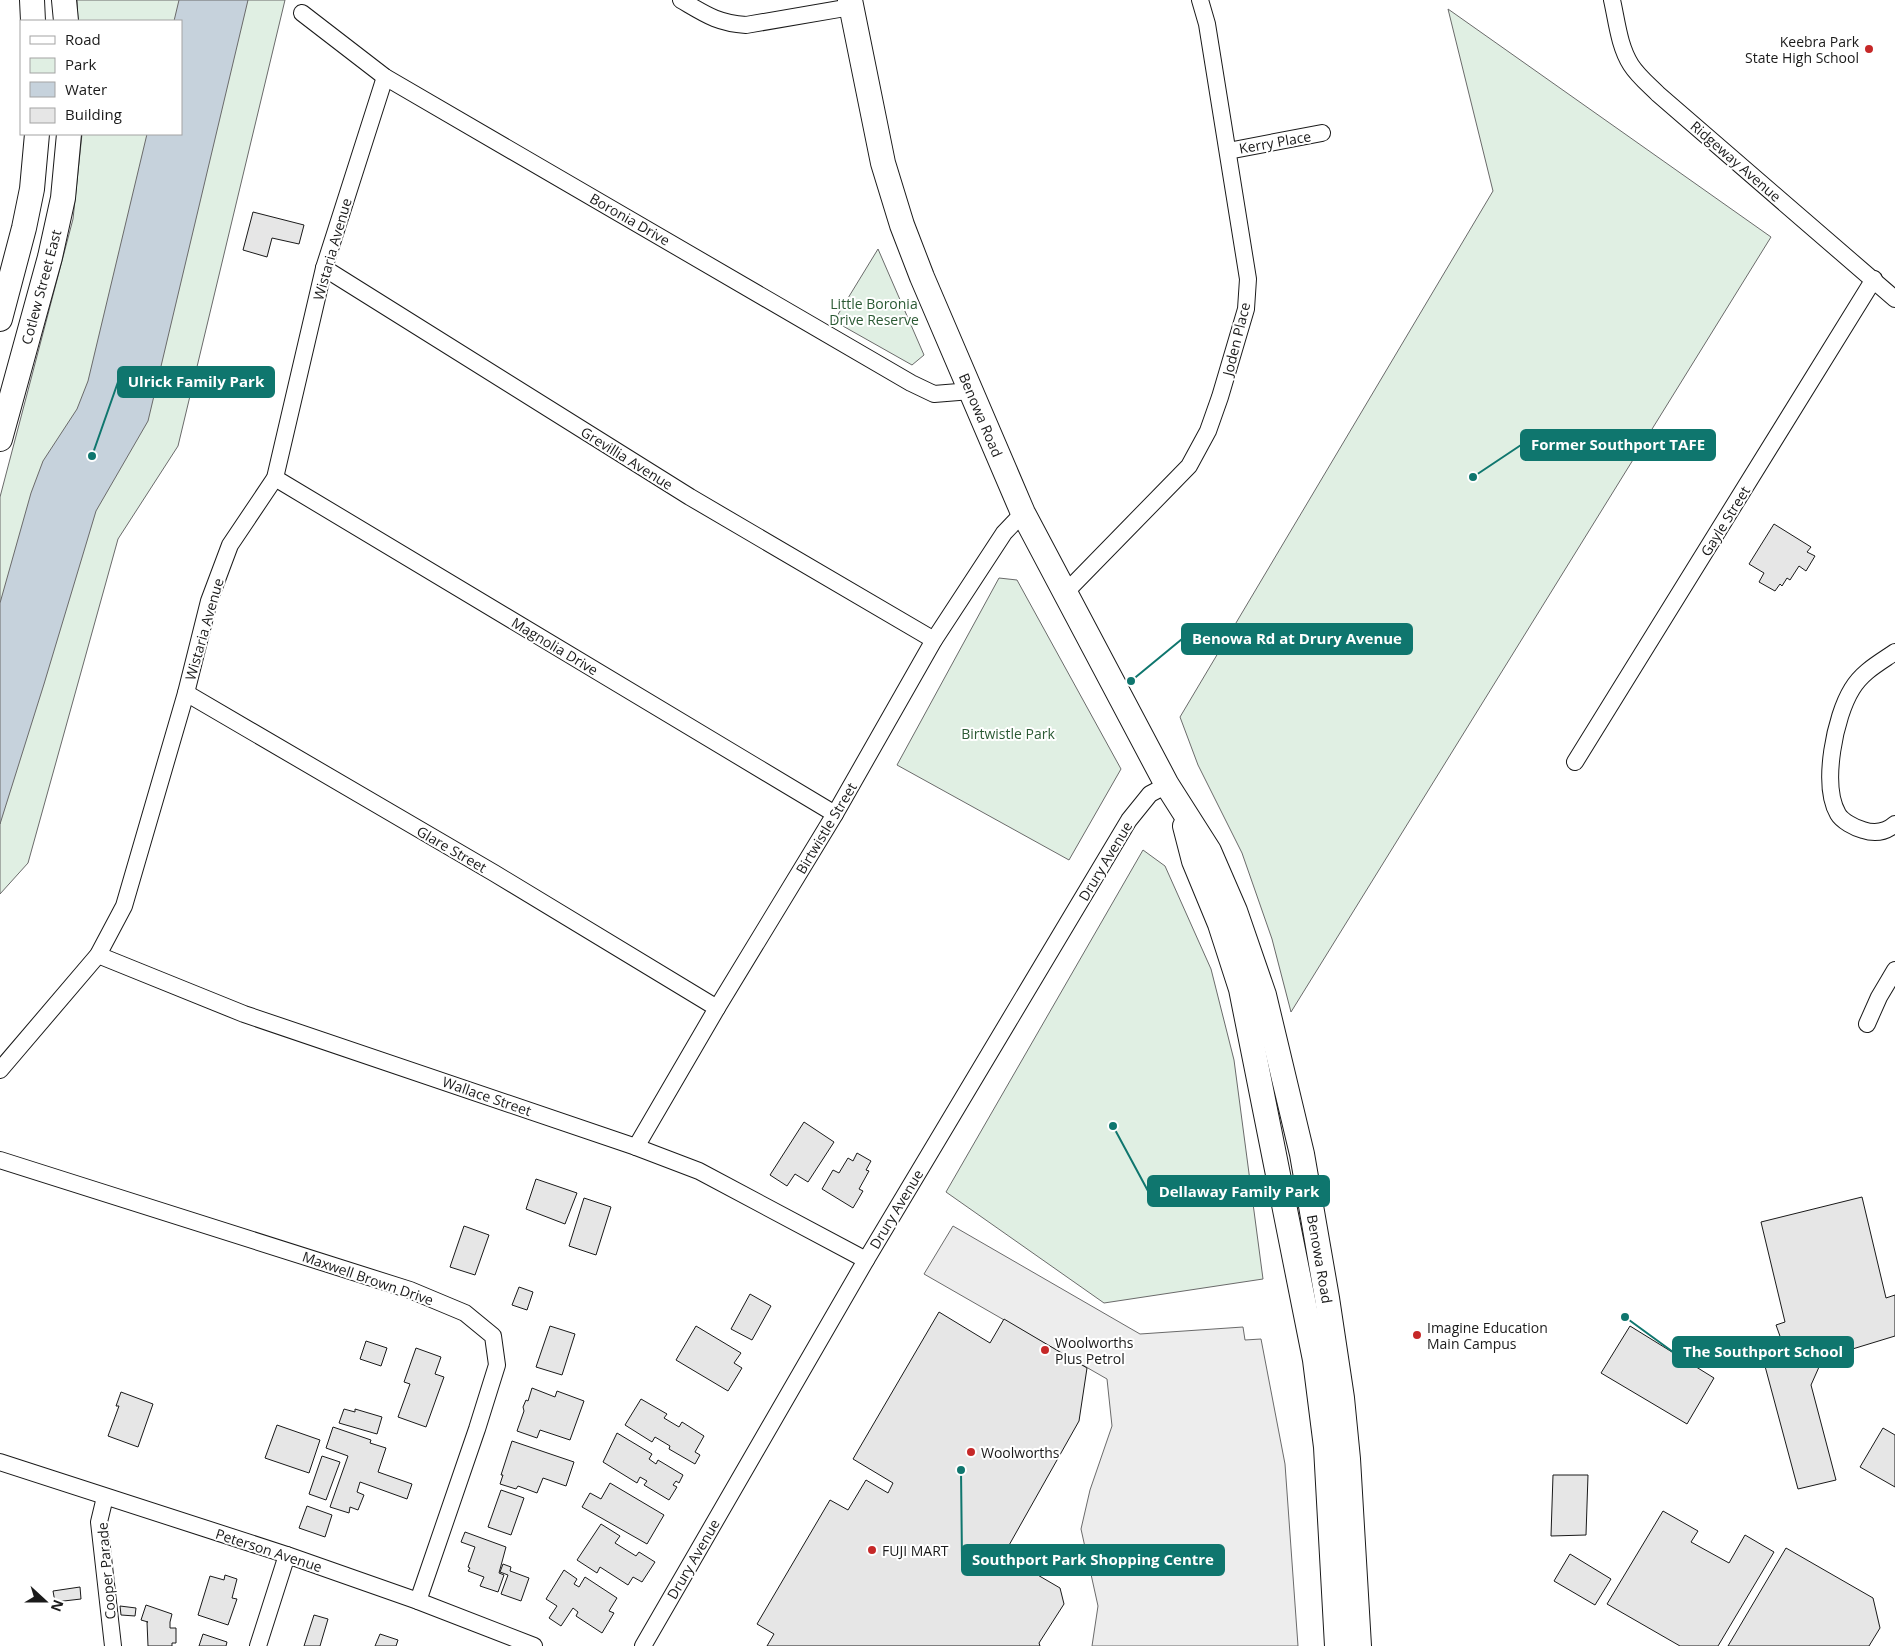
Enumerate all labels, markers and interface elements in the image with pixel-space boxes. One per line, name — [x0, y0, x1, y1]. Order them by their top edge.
legend — [20, 20, 182, 135]
text: Road — [65, 29, 101, 49]
place label: Keebra Park State High School — [1745, 32, 1860, 67]
marker: Keebra Park State High School — [1863, 43, 1875, 55]
text: Park — [65, 54, 96, 74]
text: Water — [65, 79, 107, 99]
text: Building — [65, 104, 122, 124]
street label: Ridgeway Avenue — [1687, 116, 1785, 206]
street label: Kerry Place — [1237, 126, 1313, 158]
street label: Boronia Drive — [587, 188, 674, 250]
street label: Wistaria Avenue — [308, 196, 356, 302]
street label: Cotlew Street East — [17, 228, 65, 346]
park label: Little Boronia Drive Reserve — [829, 294, 919, 329]
street label: Joden Place — [1217, 300, 1254, 380]
callout: Ulrick Family Park — [118, 367, 274, 397]
street label: Benowa Road — [955, 370, 1007, 460]
text: Ulrick Family Park — [128, 371, 265, 391]
street label: Grevillia Avenue — [577, 422, 677, 494]
callout: Former Southport TAFE — [1521, 430, 1715, 460]
text: Former Southport TAFE — [1531, 434, 1705, 454]
street label: Gayle Street — [1696, 482, 1754, 560]
street label: Wistaria Avenue — [180, 576, 228, 682]
street label: Magnolia Drive — [508, 613, 602, 679]
callout: Benowa Rd at Drury Avenue — [1182, 624, 1412, 654]
text: Benowa Rd at Drury Avenue — [1192, 628, 1402, 648]
park label: Birtwistle Park — [961, 724, 1055, 743]
street label: Birtwistle Street — [791, 779, 861, 877]
street label: Drury Avenue — [1074, 818, 1136, 904]
street label: Glare Street — [414, 821, 490, 877]
street label: Wallace Street — [440, 1072, 534, 1120]
street label: Drury Avenue — [865, 1166, 927, 1252]
callout: Dellaway Family Park — [1148, 1176, 1329, 1206]
text: Dellaway Family Park — [1159, 1181, 1320, 1201]
street label: Benowa Road — [1303, 1213, 1337, 1305]
street label: Maxwell Brown Drive — [300, 1247, 436, 1309]
place label: Imagine Education Main Campus — [1427, 1318, 1548, 1353]
marker: Imagine Education Main Campus — [1411, 1329, 1423, 1341]
place label: Woolworths Plus Petrol — [1055, 1333, 1134, 1368]
callout: The Southport School — [1673, 1337, 1853, 1367]
text: The Southport School — [1683, 1341, 1843, 1361]
marker: Woolworths Plus Petrol — [1039, 1344, 1051, 1356]
place label: Woolworths — [981, 1443, 1060, 1462]
marker: Woolworths — [965, 1446, 977, 1458]
street label: Drury Avenue — [662, 1515, 724, 1603]
street label: Cooper Parade — [92, 1521, 120, 1620]
street label: Peterson Avenue — [213, 1524, 325, 1576]
place label: FUJI MART — [882, 1541, 949, 1560]
marker: FUJI MART — [866, 1544, 878, 1556]
callout: Southport Park Shopping Centre — [962, 1545, 1224, 1575]
text: Southport Park Shopping Centre — [972, 1549, 1214, 1569]
north arrow — [20, 1576, 70, 1626]
text: N — [47, 1597, 69, 1615]

